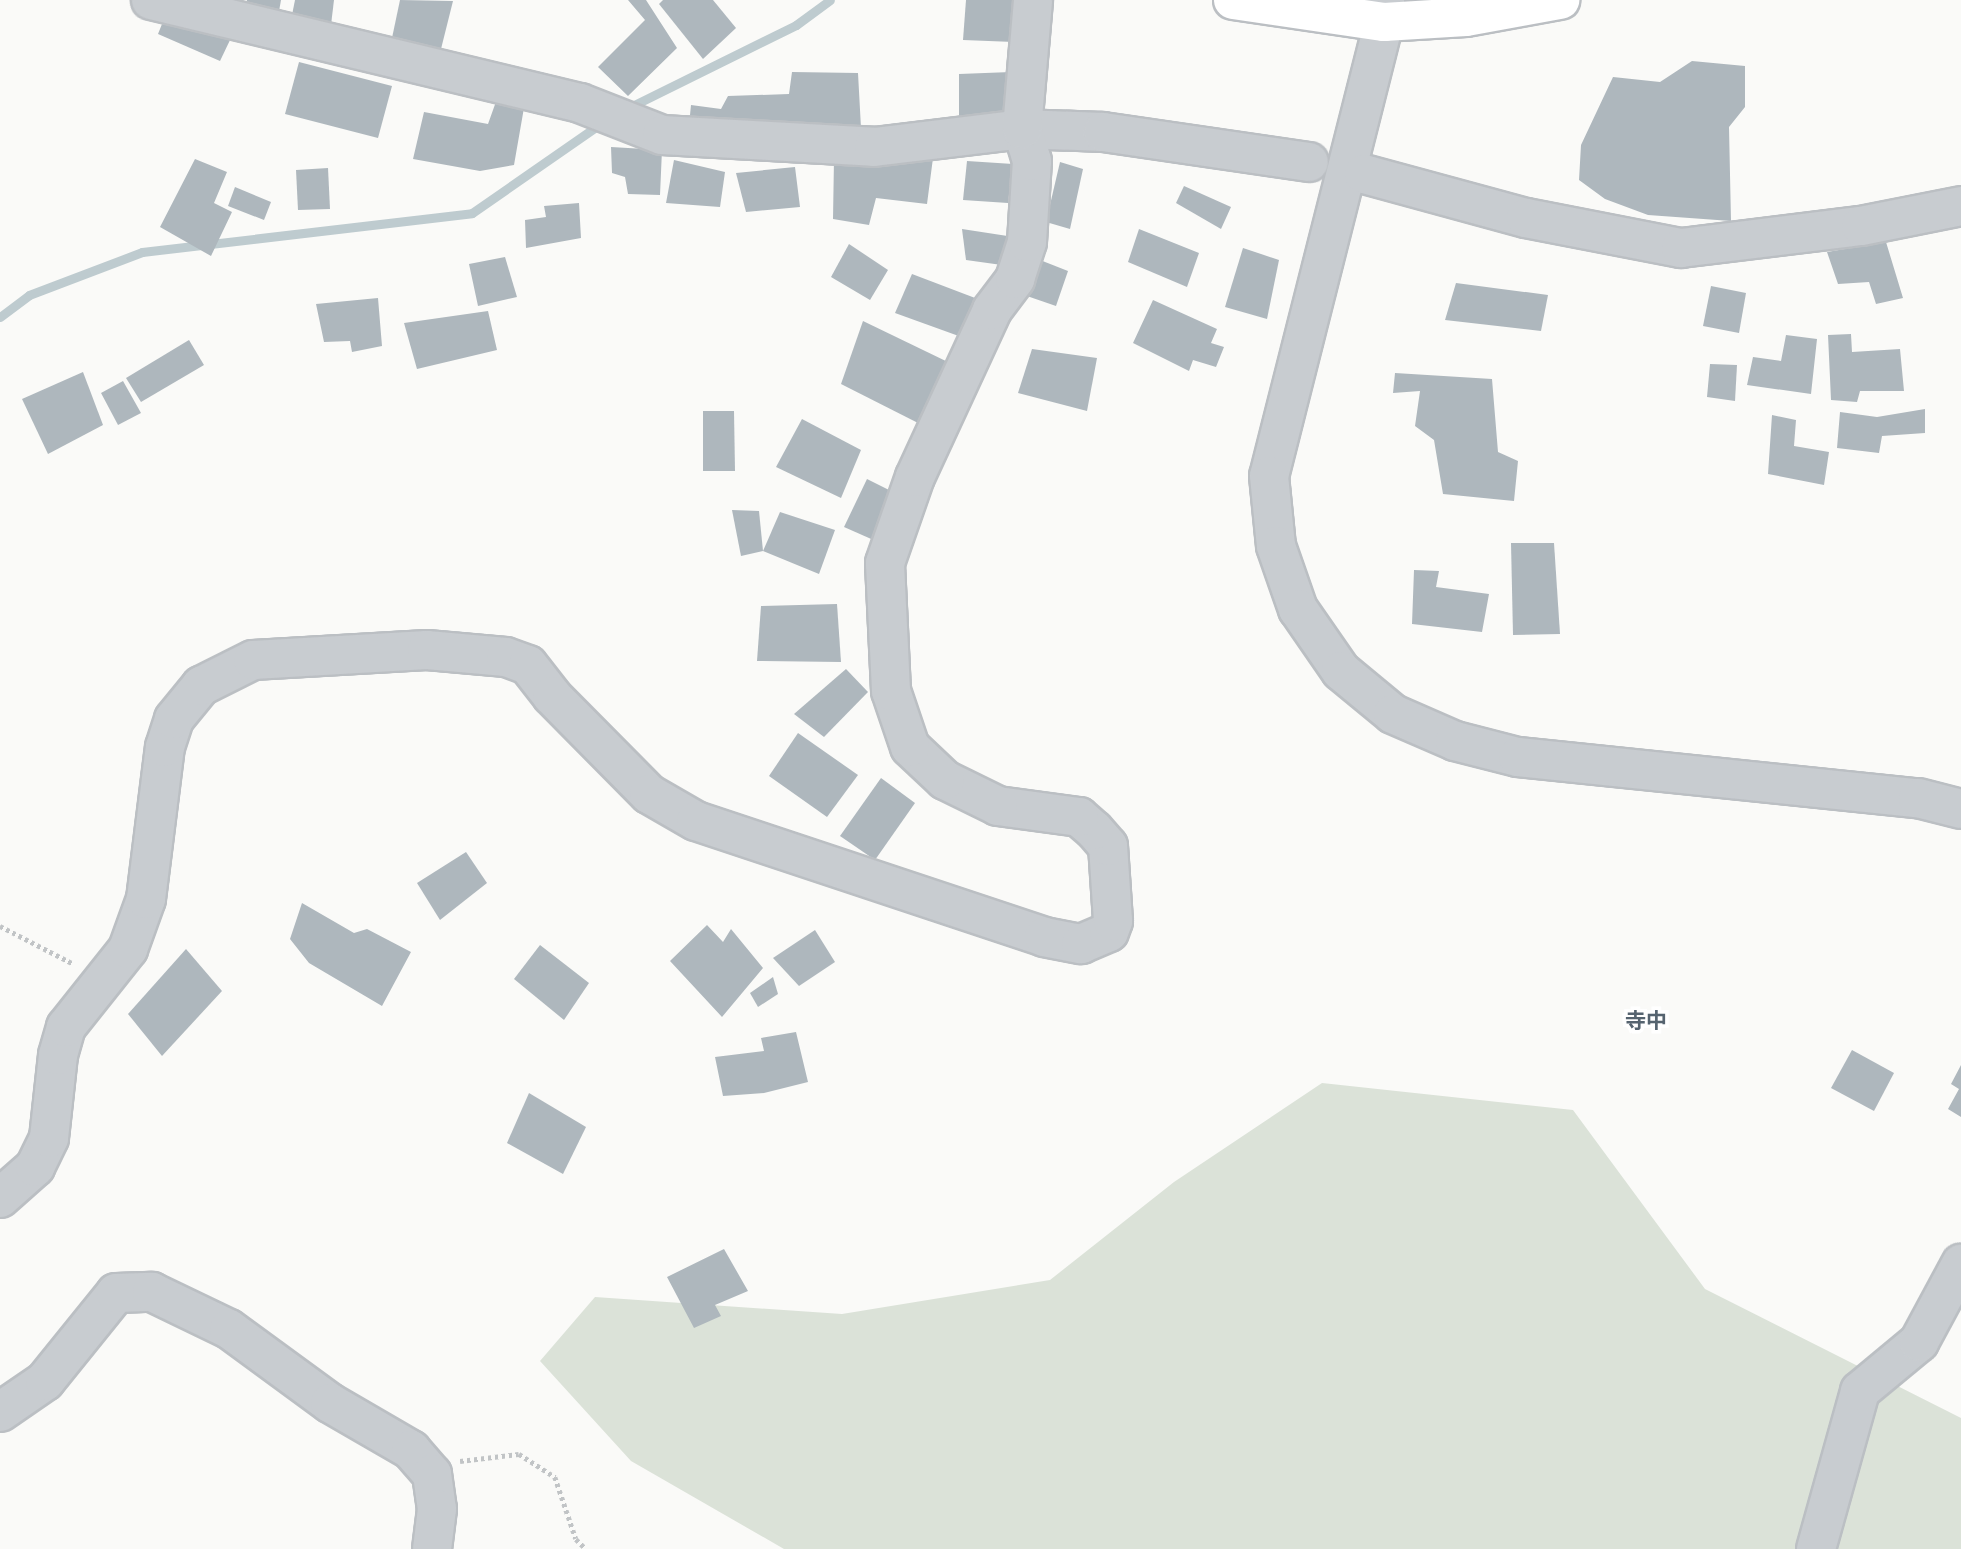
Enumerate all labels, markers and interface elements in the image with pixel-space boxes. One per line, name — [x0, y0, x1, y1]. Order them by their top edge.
district label: 寺中 — [1625, 1008, 1667, 1034]

